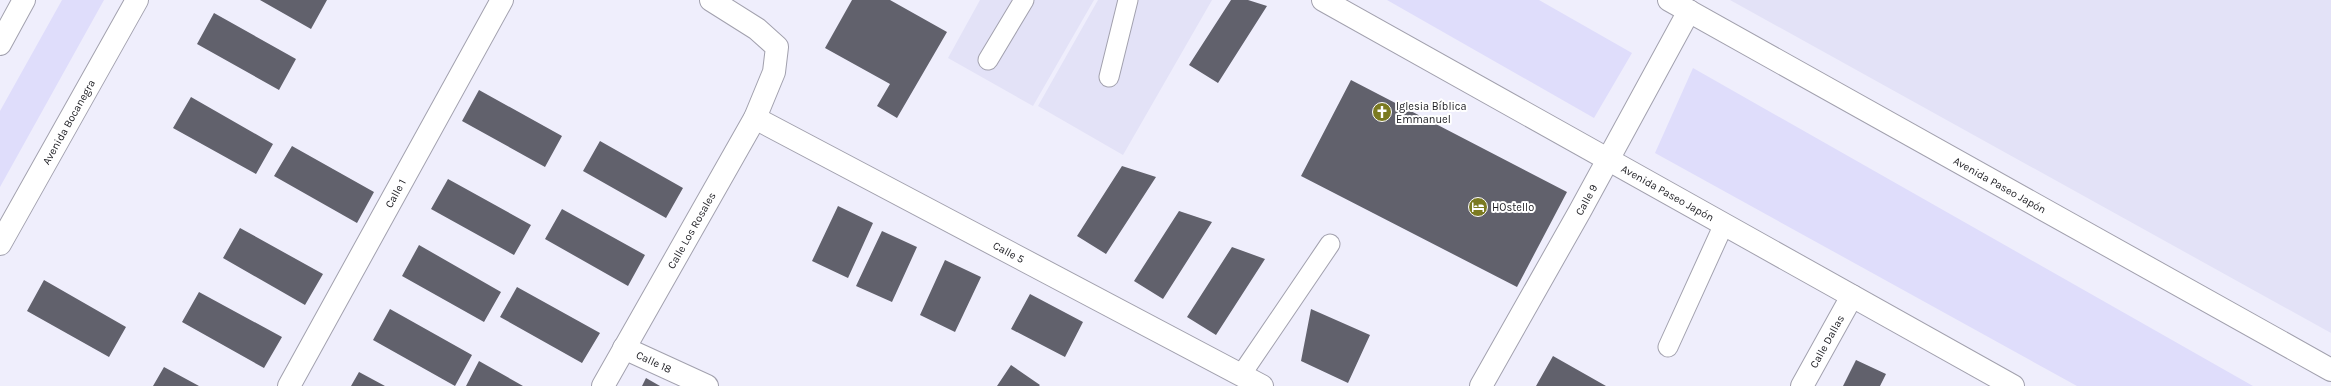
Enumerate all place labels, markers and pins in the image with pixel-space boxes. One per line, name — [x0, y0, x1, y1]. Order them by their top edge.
place label: Iglesia Bíblica Emmanuel — [1396, 100, 1466, 126]
church icon: Iglesia Bíblica Emmanuel — [1371, 101, 1393, 123]
hotel icon: HOstello — [1467, 196, 1489, 218]
place label: HOstello — [1492, 201, 1534, 214]

